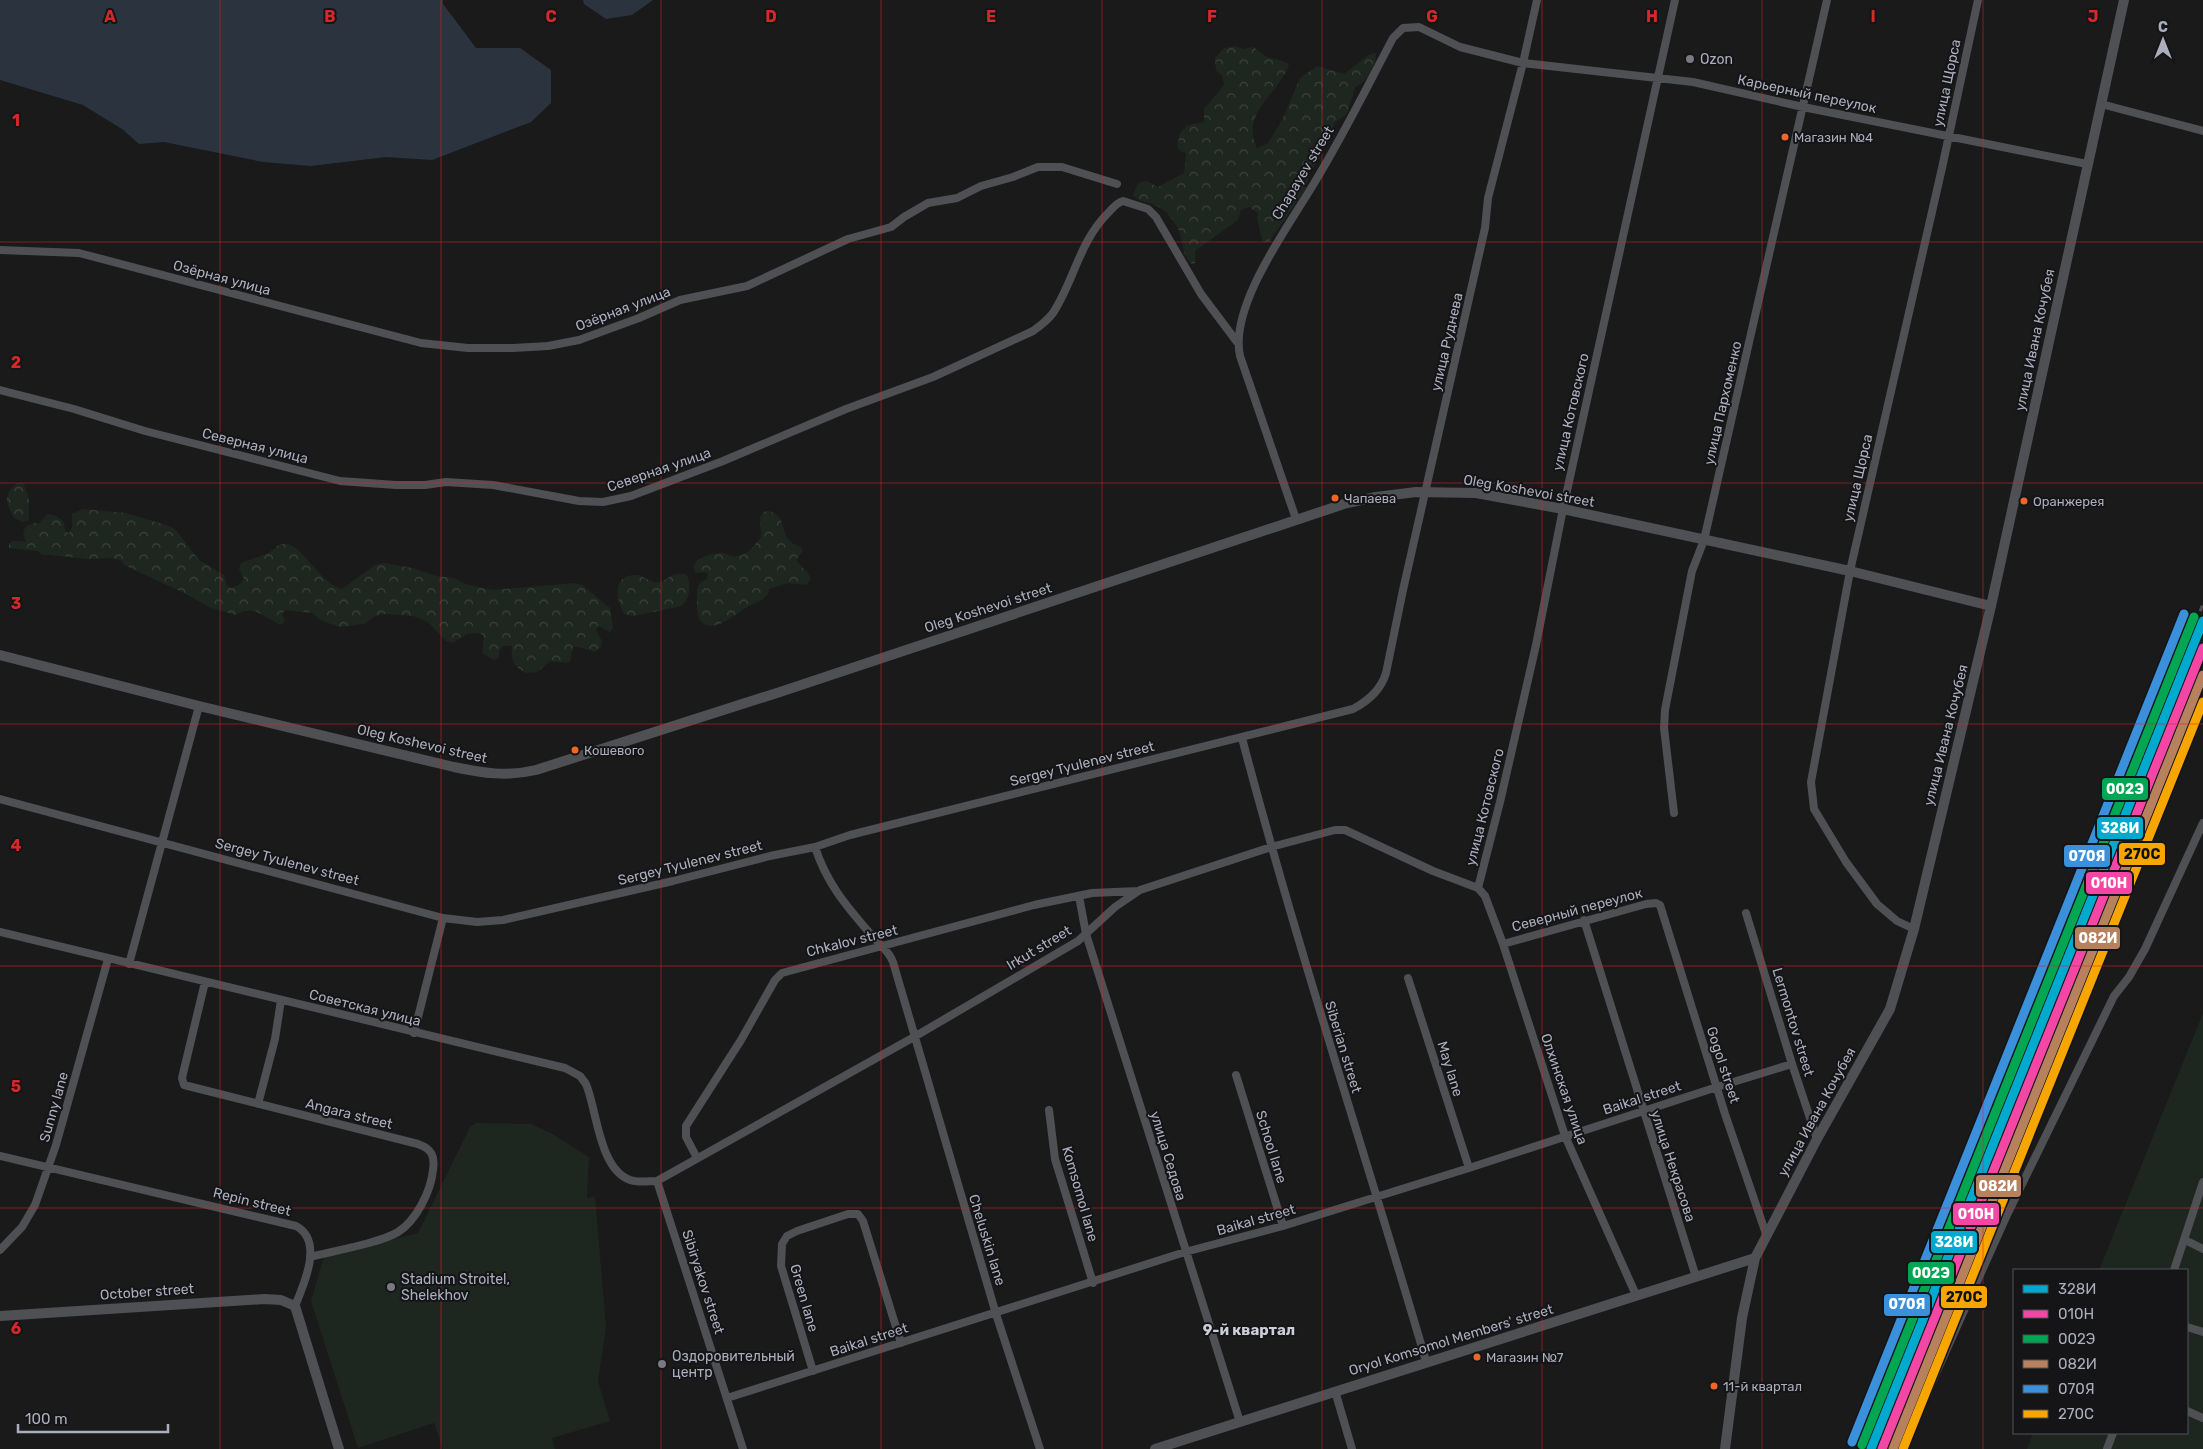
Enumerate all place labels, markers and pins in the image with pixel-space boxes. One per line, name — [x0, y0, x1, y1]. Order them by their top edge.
place label: Ozon — [1700, 51, 1733, 68]
marker: Ozon — [1684, 53, 1696, 65]
place label: Магазин №4 — [1794, 130, 1873, 145]
marker: Магазин №4 — [1780, 132, 1790, 142]
place label: Чапаева — [1344, 491, 1396, 506]
marker: Чапаева — [1330, 493, 1340, 503]
place label: Оранжерея — [2033, 494, 2104, 509]
marker: Оранжерея — [2019, 496, 2029, 506]
place label: Кошевого — [584, 743, 645, 758]
marker: Кошевого — [570, 745, 580, 755]
place label: Stadium Stroitel, Shelekhov — [401, 1271, 510, 1304]
marker: Stadium Stroitel, Shelekhov — [385, 1281, 397, 1293]
place label: Оздоровительный центр — [672, 1348, 795, 1381]
place label: Магазин №7 — [1486, 1350, 1564, 1365]
marker: Магазин №7 — [1472, 1352, 1482, 1362]
marker: Оздоровительный центр — [656, 1358, 668, 1370]
place label: 11-й квартал — [1723, 1379, 1802, 1394]
marker: 11-й квартал — [1709, 1381, 1719, 1391]

